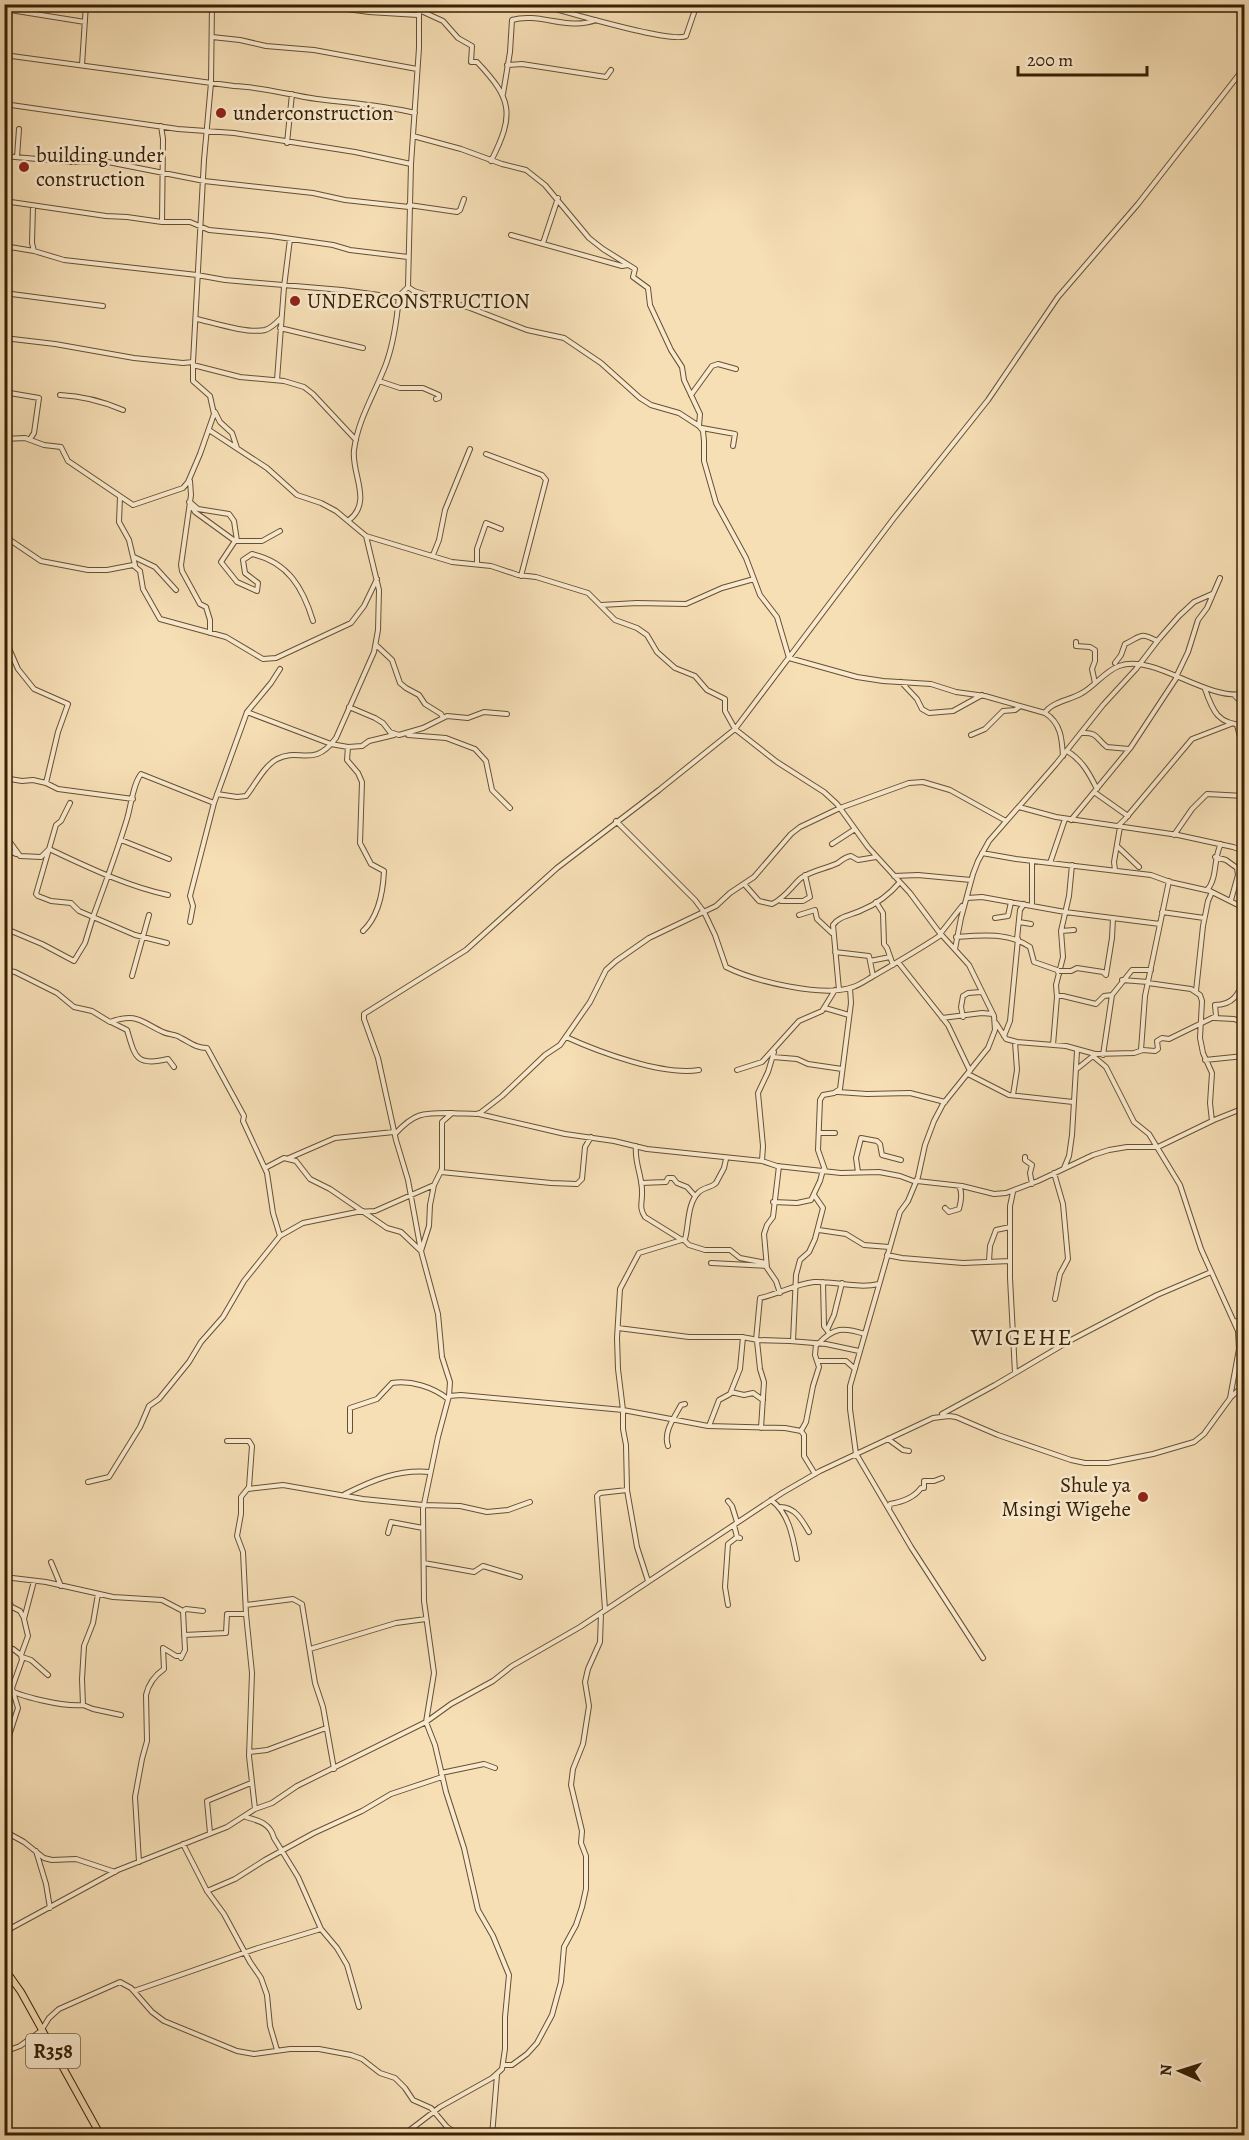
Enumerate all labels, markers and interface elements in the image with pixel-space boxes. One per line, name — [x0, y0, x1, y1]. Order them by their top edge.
scale bar — [1018, 39, 1147, 77]
text: 200 m — [1027, 48, 1073, 72]
place label: underconstruction — [233, 99, 393, 127]
marker: underconstruction — [214, 106, 228, 120]
place label: building under construction — [36, 141, 164, 193]
marker: building under construction — [17, 160, 31, 174]
place label: UNDERCONSTRUCTION — [307, 287, 530, 315]
marker: UNDERCONSTRUCTION — [288, 294, 302, 308]
district label: WIGEHE — [970, 1321, 1073, 1353]
place label: Shule ya Msingi Wigehe — [1002, 1471, 1131, 1523]
marker: Shule ya Msingi Wigehe — [1136, 1490, 1150, 1504]
road number: R358 — [26, 2034, 80, 2068]
north arrow — [1150, 2041, 1210, 2101]
text: N — [1155, 2064, 1177, 2077]

